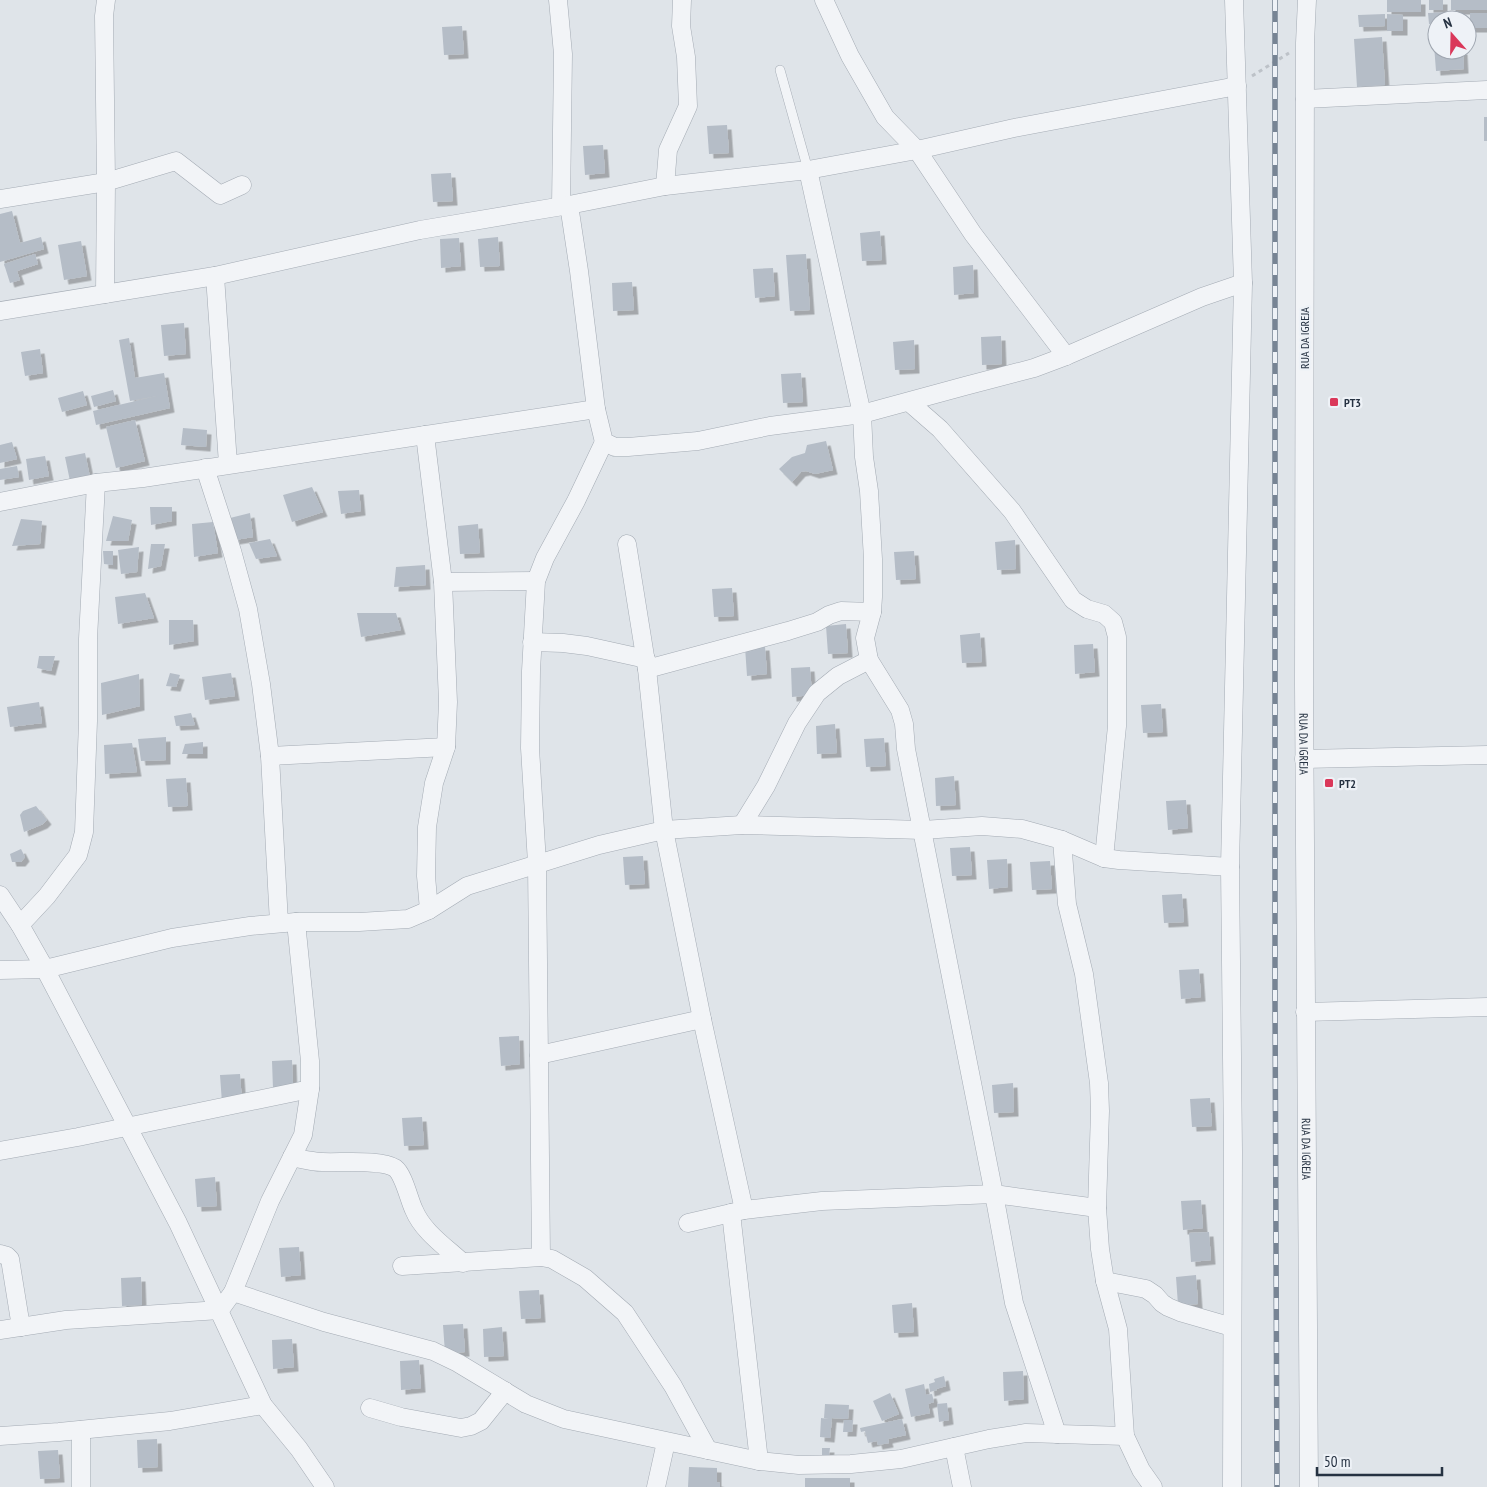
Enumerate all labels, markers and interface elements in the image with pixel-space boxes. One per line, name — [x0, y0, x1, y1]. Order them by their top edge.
north arrow — [1427, 10, 1477, 60]
text: N — [1441, 13, 1454, 33]
street label: RUA DA IGREJA — [1297, 307, 1312, 369]
place label: PT3 — [1344, 395, 1361, 410]
marker: PT3 — [1328, 396, 1340, 408]
street label: RUA DA IGREJA — [1297, 713, 1312, 775]
place label: PT2 — [1339, 776, 1356, 791]
marker: PT2 — [1323, 777, 1335, 789]
street label: RUA DA IGREJA — [1299, 1118, 1315, 1180]
scale bar — [1317, 1444, 1442, 1476]
text: 50 m — [1324, 1452, 1350, 1471]

